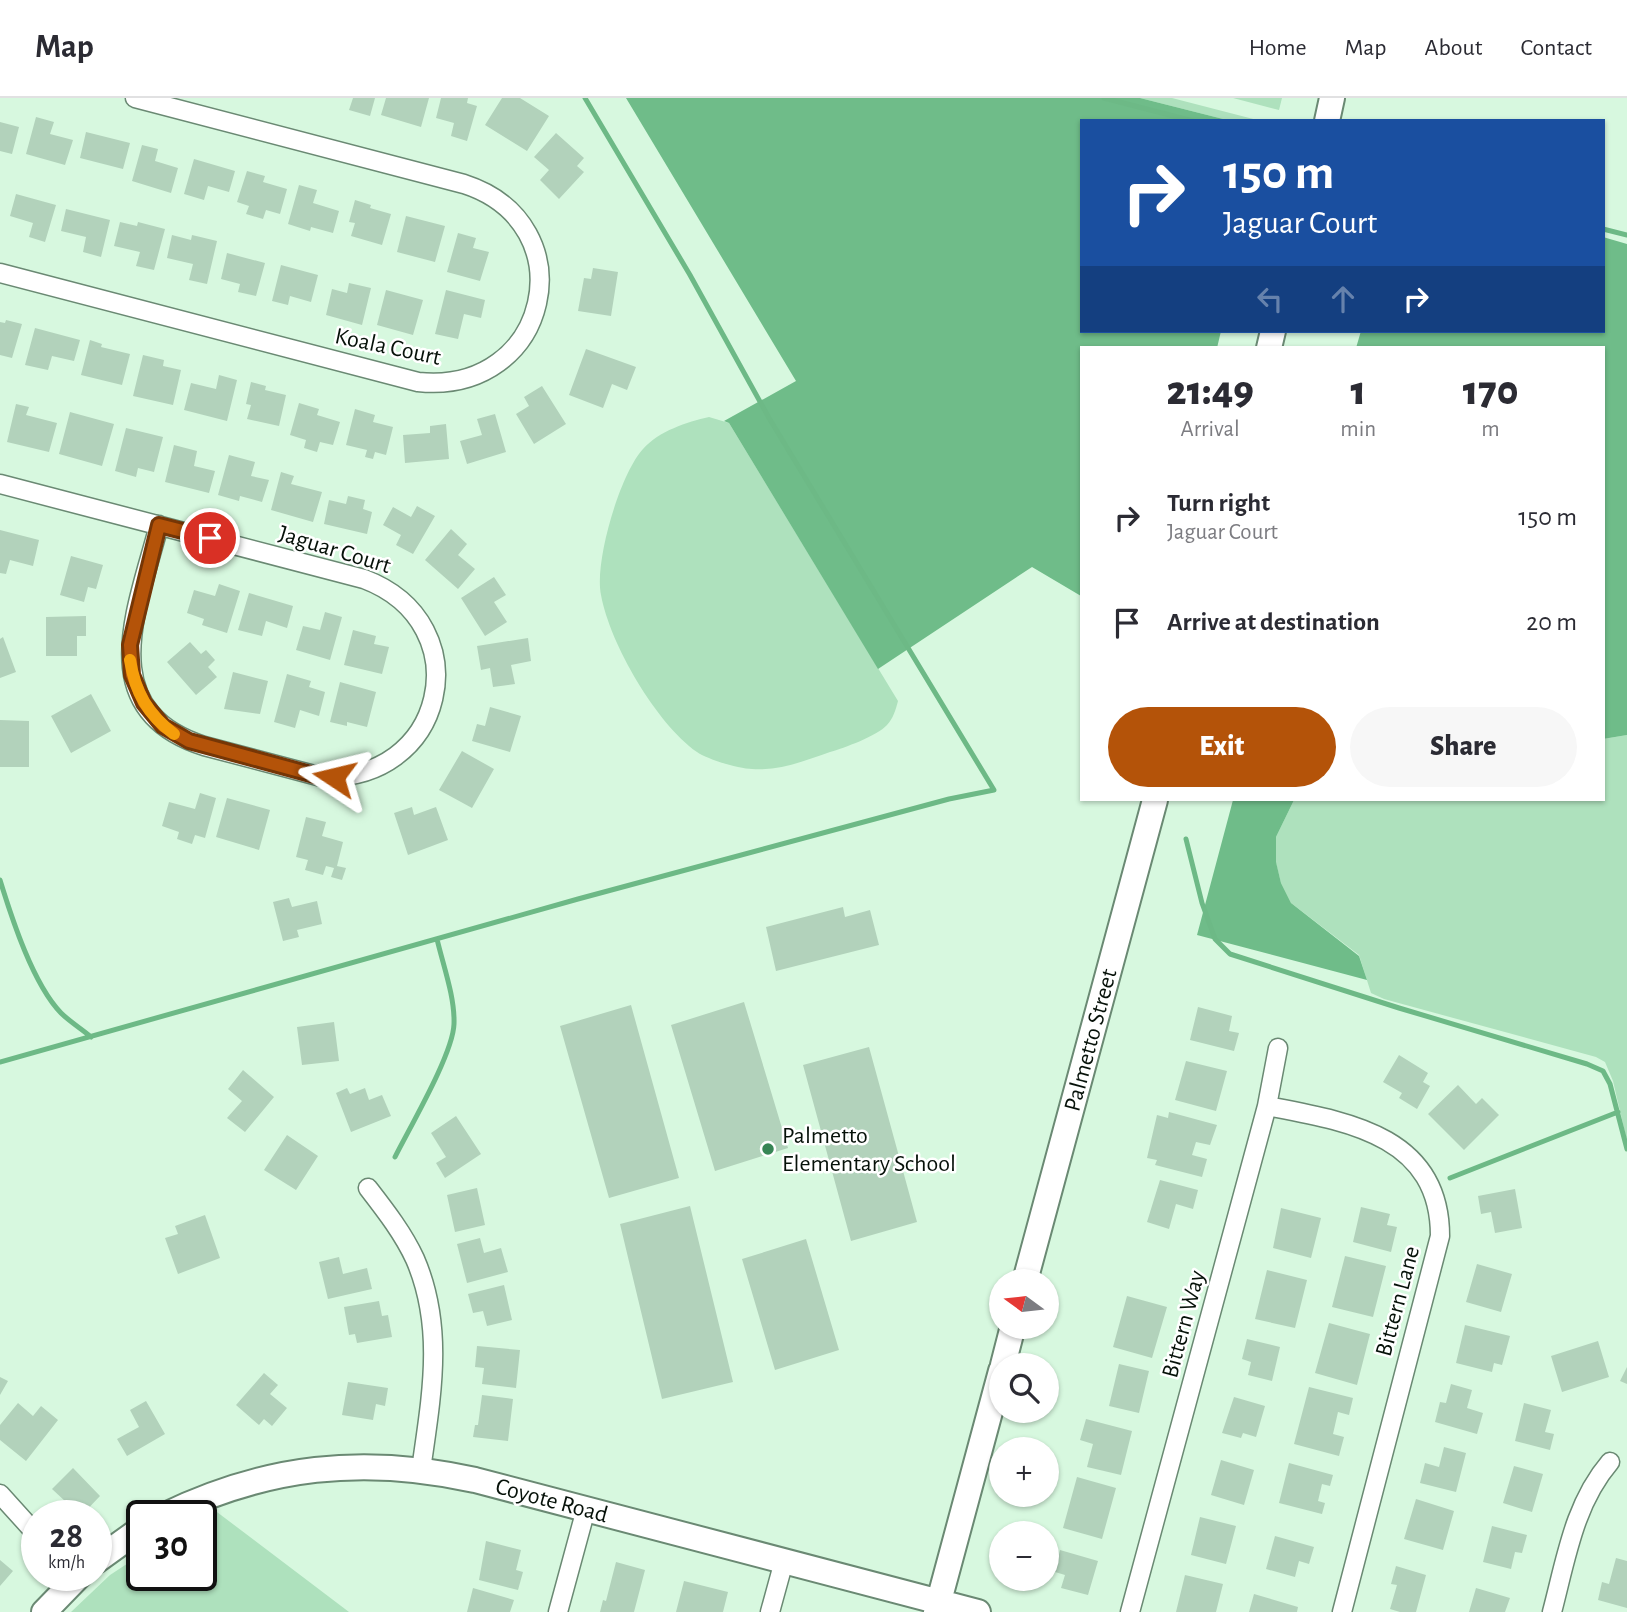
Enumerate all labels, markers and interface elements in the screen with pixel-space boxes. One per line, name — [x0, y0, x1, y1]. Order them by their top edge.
text: Map — [35, 31, 94, 64]
text: Home — [1249, 36, 1307, 60]
text: Map — [1345, 36, 1387, 60]
text: About — [1425, 36, 1482, 60]
text: Contact — [1520, 36, 1592, 60]
icon: right — [1108, 147, 1199, 238]
text: 150 m — [1223, 149, 1334, 198]
text: Jaguar Court — [1223, 207, 1377, 239]
icon: left — [1251, 280, 1289, 318]
icon: ahead — [1324, 280, 1362, 318]
icon: right — [1397, 280, 1435, 318]
street label: Koala Court — [333, 324, 443, 370]
text: 21:49 — [1167, 370, 1254, 412]
text: 1 — [1351, 370, 1366, 412]
text: 170 — [1463, 370, 1518, 412]
text: Arrival — [1181, 418, 1240, 441]
text: min — [1340, 418, 1376, 441]
text: m — [1481, 418, 1500, 441]
text: Turn right — [1167, 490, 1270, 516]
icon: right — [1108, 499, 1146, 537]
text: 150 m — [1518, 504, 1577, 530]
pin — [180, 508, 240, 568]
icon: arrive — [191, 519, 229, 557]
text: Jaguar Court — [1167, 521, 1278, 544]
street label: Jaguar Court — [276, 522, 394, 578]
icon: arrive — [1108, 604, 1146, 642]
text: Arrive at destination — [1167, 609, 1380, 635]
text: 20 m — [1526, 609, 1577, 635]
button: Exit — [1108, 707, 1336, 787]
button: Share — [1350, 707, 1577, 787]
position arrow — [297, 740, 371, 814]
street label: Palmetto Street — [1060, 966, 1122, 1114]
place label: Palmetto Elementary School — [782, 1124, 956, 1176]
marker: Palmetto Elementary School — [760, 1141, 776, 1157]
street label: Bittern Lane — [1372, 1244, 1424, 1359]
street label: Bittern Way — [1158, 1268, 1210, 1380]
north arrow — [989, 1269, 1059, 1339]
map controls — [989, 1269, 1059, 1591]
button: search — [989, 1353, 1059, 1423]
button: + — [989, 1437, 1059, 1507]
street label: Coyote Road — [493, 1474, 611, 1527]
speed limit sign: 30 — [126, 1500, 217, 1591]
text: 28 — [50, 1519, 83, 1554]
button: − — [989, 1521, 1059, 1591]
text: km/h — [48, 1554, 85, 1572]

